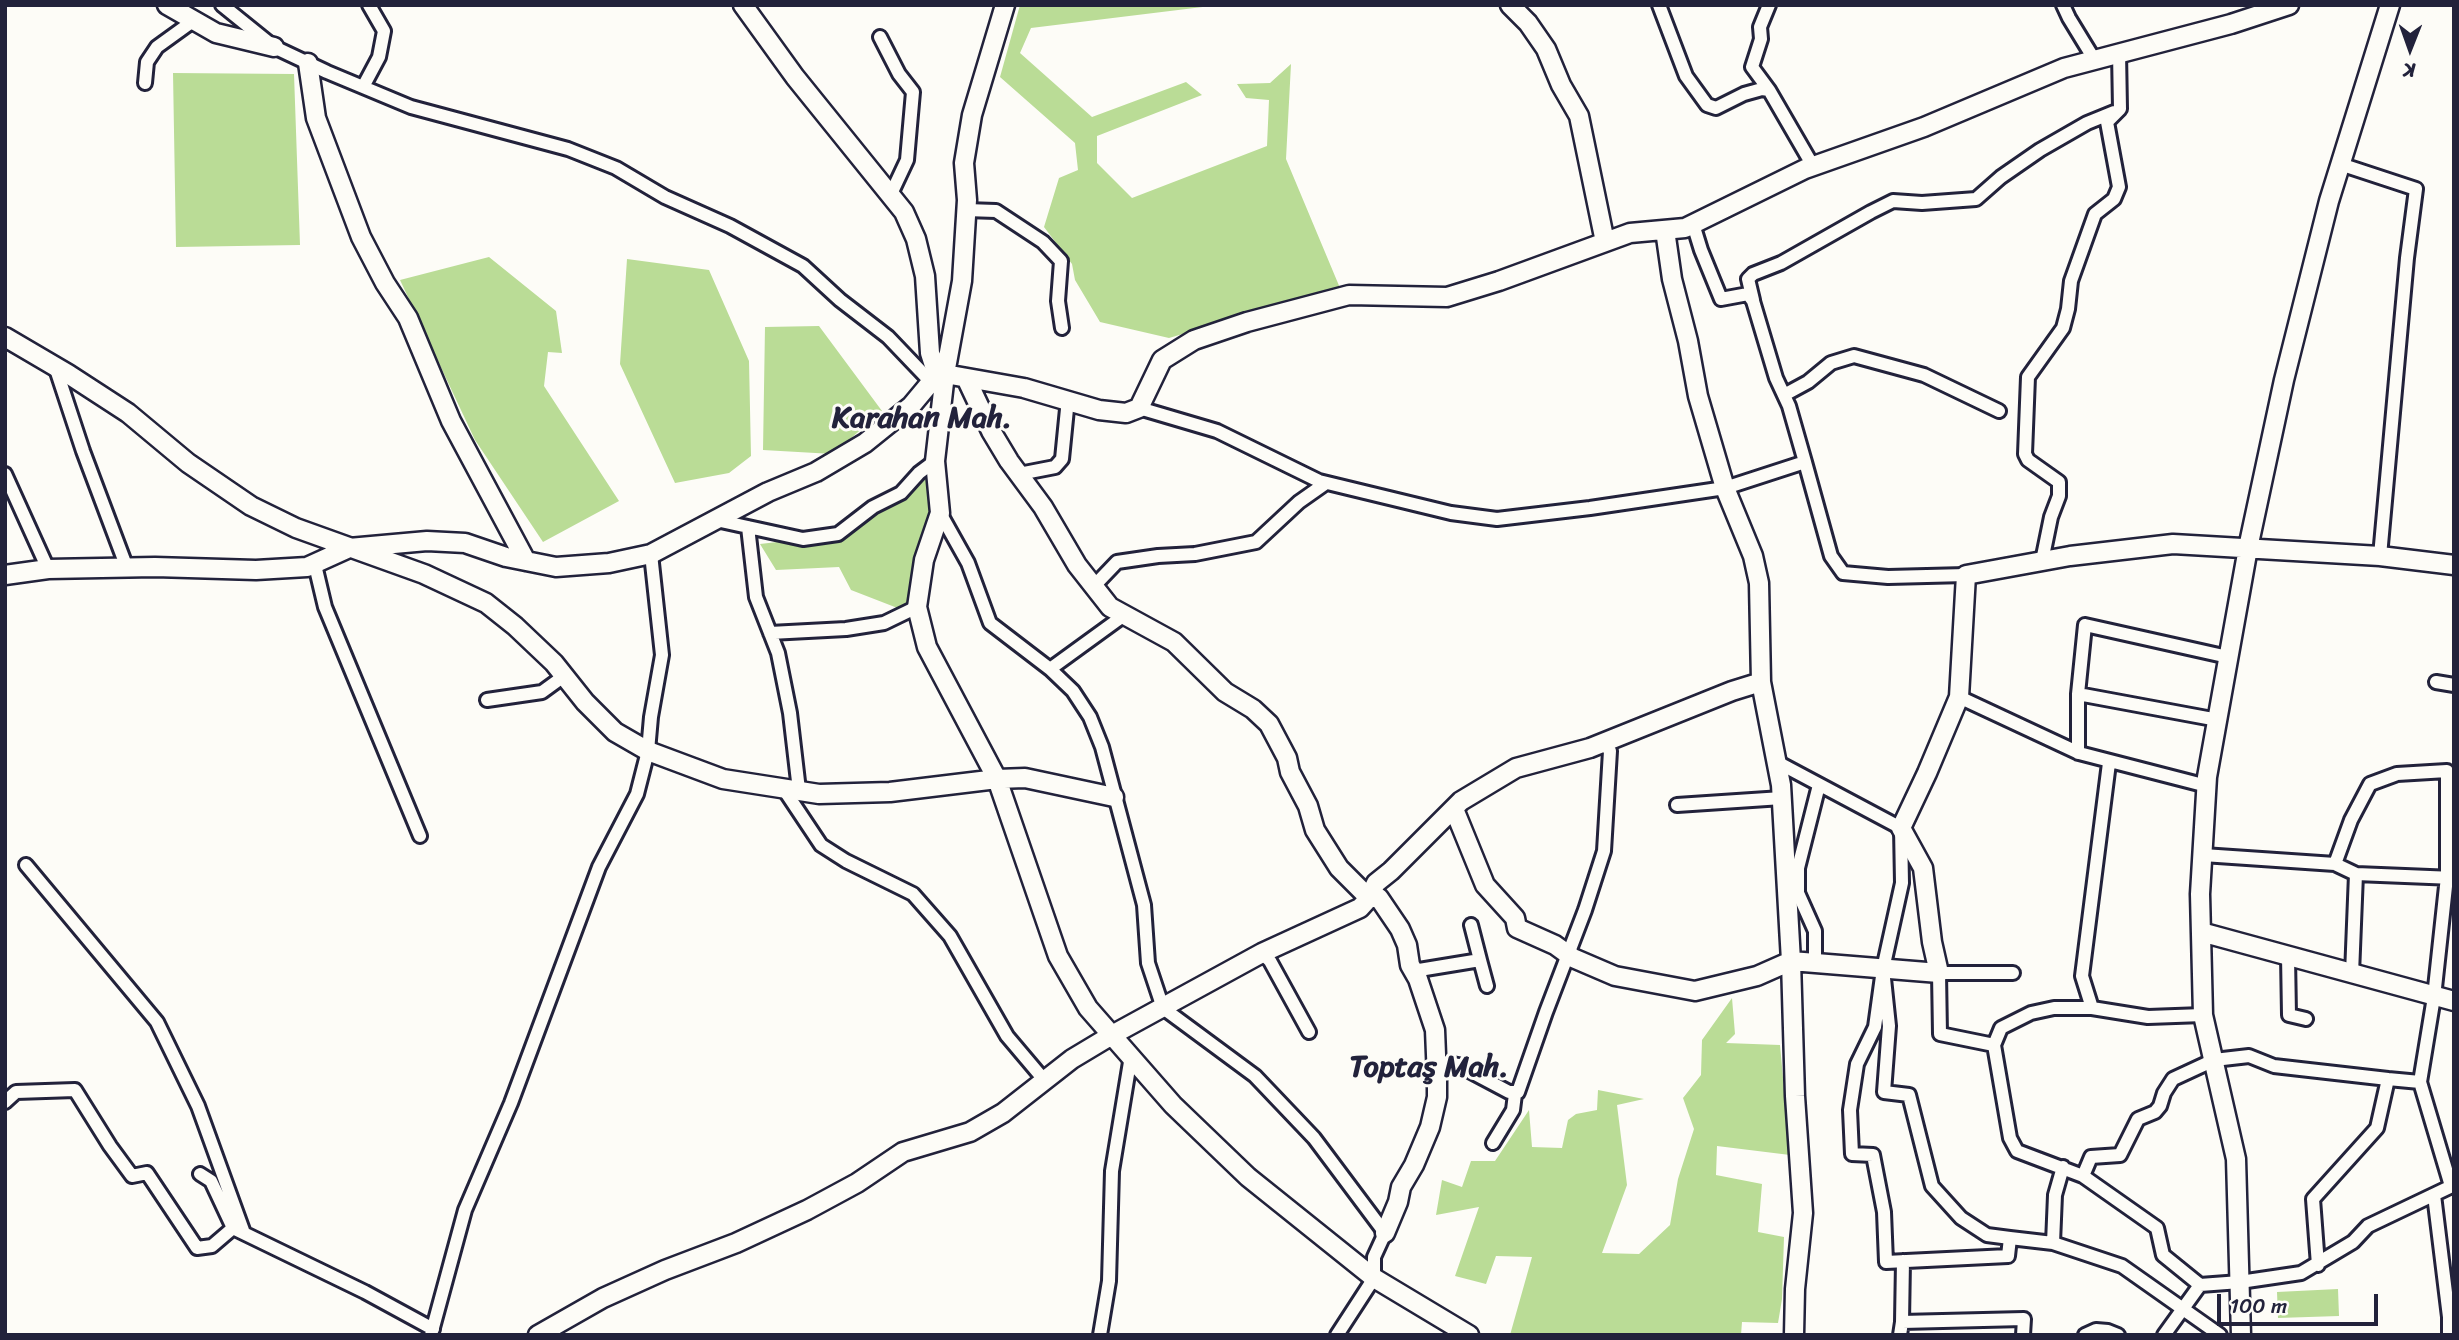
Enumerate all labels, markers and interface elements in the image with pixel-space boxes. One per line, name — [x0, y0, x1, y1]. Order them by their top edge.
north arrow — [2375, 14, 2445, 84]
text: K — [2404, 54, 2416, 87]
district label: Karahan Mah. — [832, 401, 1012, 437]
district label: Toptaş Mah. — [1349, 1050, 1509, 1086]
scale bar — [2221, 1280, 2382, 1324]
text: 100 m — [2230, 1287, 2287, 1325]

